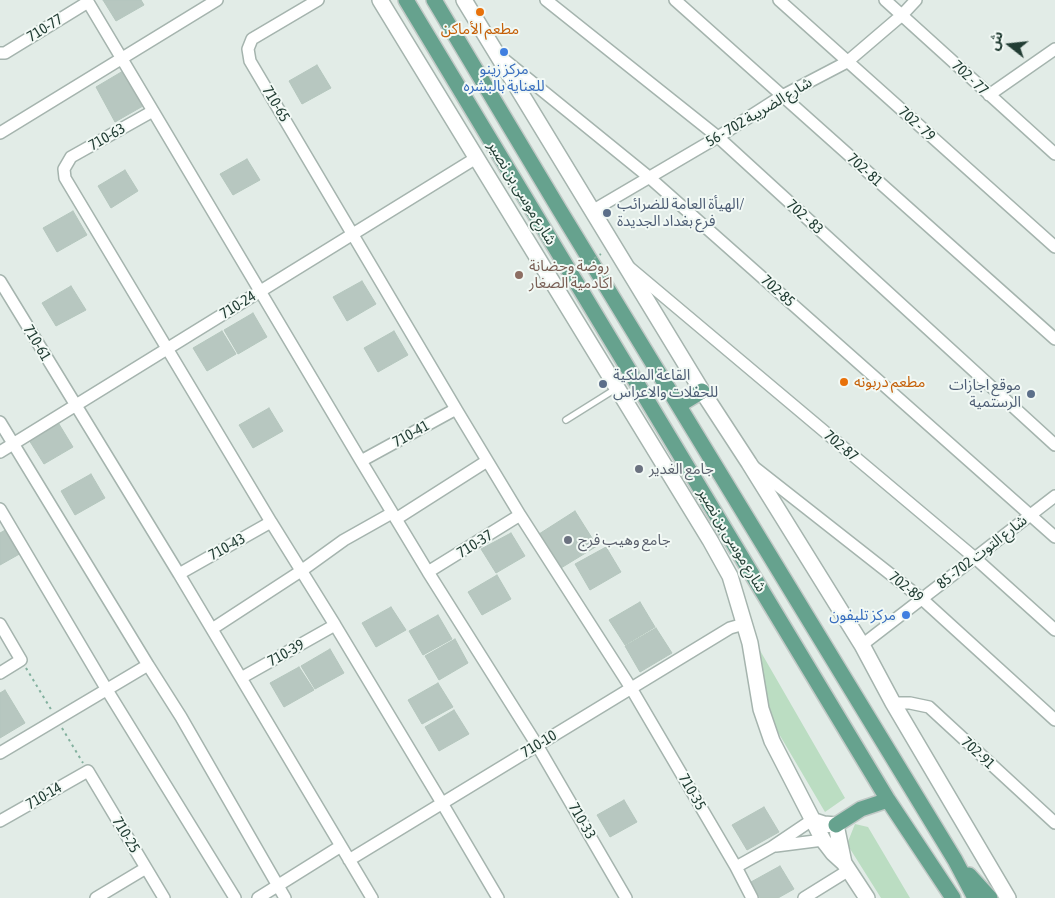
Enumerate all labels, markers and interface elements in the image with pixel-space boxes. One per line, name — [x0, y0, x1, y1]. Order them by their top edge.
marker: مطعم الأماكن — [474, 6, 486, 18]
street label: 710-77 — [24, 10, 66, 46]
place label: مطعم الأماكن — [441, 20, 519, 38]
north arrow — [985, 20, 1035, 70]
text: ش — [985, 29, 1006, 52]
marker: مركز زينو للعناية بالبشره — [498, 46, 510, 58]
street label: 702 - 77 — [948, 57, 992, 99]
place label: مركز زينو للعناية بالبشره — [463, 60, 545, 95]
street label: شارع الضريبة 702 - 56 — [703, 73, 815, 151]
street label: 710-65 — [258, 83, 294, 125]
street label: 702 - 79 — [895, 103, 939, 145]
street label: 710-63 — [86, 119, 128, 155]
street label: شارع موسى بن نصير — [484, 138, 560, 248]
street label: 702- 81 — [844, 150, 886, 190]
place label: الهيأة العامة للضرائب/ فرع بغداد الجديدة — [617, 195, 744, 230]
street label: 702 - 83 — [783, 196, 827, 238]
marker: الهيأة العامة للضرائب/ فرع بغداد الجديدة — [601, 207, 613, 219]
place label: روضة وحضانة اكادمية الصغار — [529, 257, 612, 292]
marker: روضة وحضانة اكادمية الصغار — [513, 269, 525, 281]
street label: 702-85 — [757, 271, 799, 311]
street label: 710-24 — [217, 287, 259, 323]
street label: 710-61 — [19, 322, 55, 364]
place label: القاعة الملكية للحفلات والاعراس — [613, 366, 718, 401]
place label: مطعم دربونه — [854, 373, 925, 391]
marker: مطعم دربونه — [838, 376, 850, 388]
place label: موقع اجازات الرستمية — [949, 376, 1021, 411]
marker: القاعة الملكية للحفلات والاعراس — [597, 378, 609, 390]
marker: موقع اجازات الرستمية — [1025, 388, 1037, 400]
street label: 710-41 — [390, 417, 432, 451]
street label: 702-87 — [820, 427, 862, 465]
place label: جامع الغدير — [649, 460, 714, 478]
marker: جامع الغدير — [633, 463, 645, 475]
street label: شارع موسى بن نصير — [694, 485, 770, 595]
street label: شارع التوت 702- 85 — [933, 511, 1031, 593]
street label: 710-37 — [454, 526, 496, 562]
street label: 710-43 — [206, 530, 248, 564]
place label: جامع وهيب فرج — [578, 531, 671, 549]
marker: جامع وهيب فرج — [562, 534, 574, 546]
street label: 702-89 — [885, 568, 927, 606]
place label: مركز تليفون — [829, 606, 896, 624]
marker: مركز تليفون — [900, 609, 912, 621]
street label: 710-39 — [265, 636, 307, 670]
street label: 710-10 — [518, 726, 560, 762]
street label: 702-91 — [958, 733, 998, 773]
street label: 710-35 — [674, 771, 710, 813]
street label: 710-14 — [23, 779, 65, 813]
street label: 710-33 — [564, 800, 600, 842]
street label: 710-25 — [108, 814, 144, 856]

